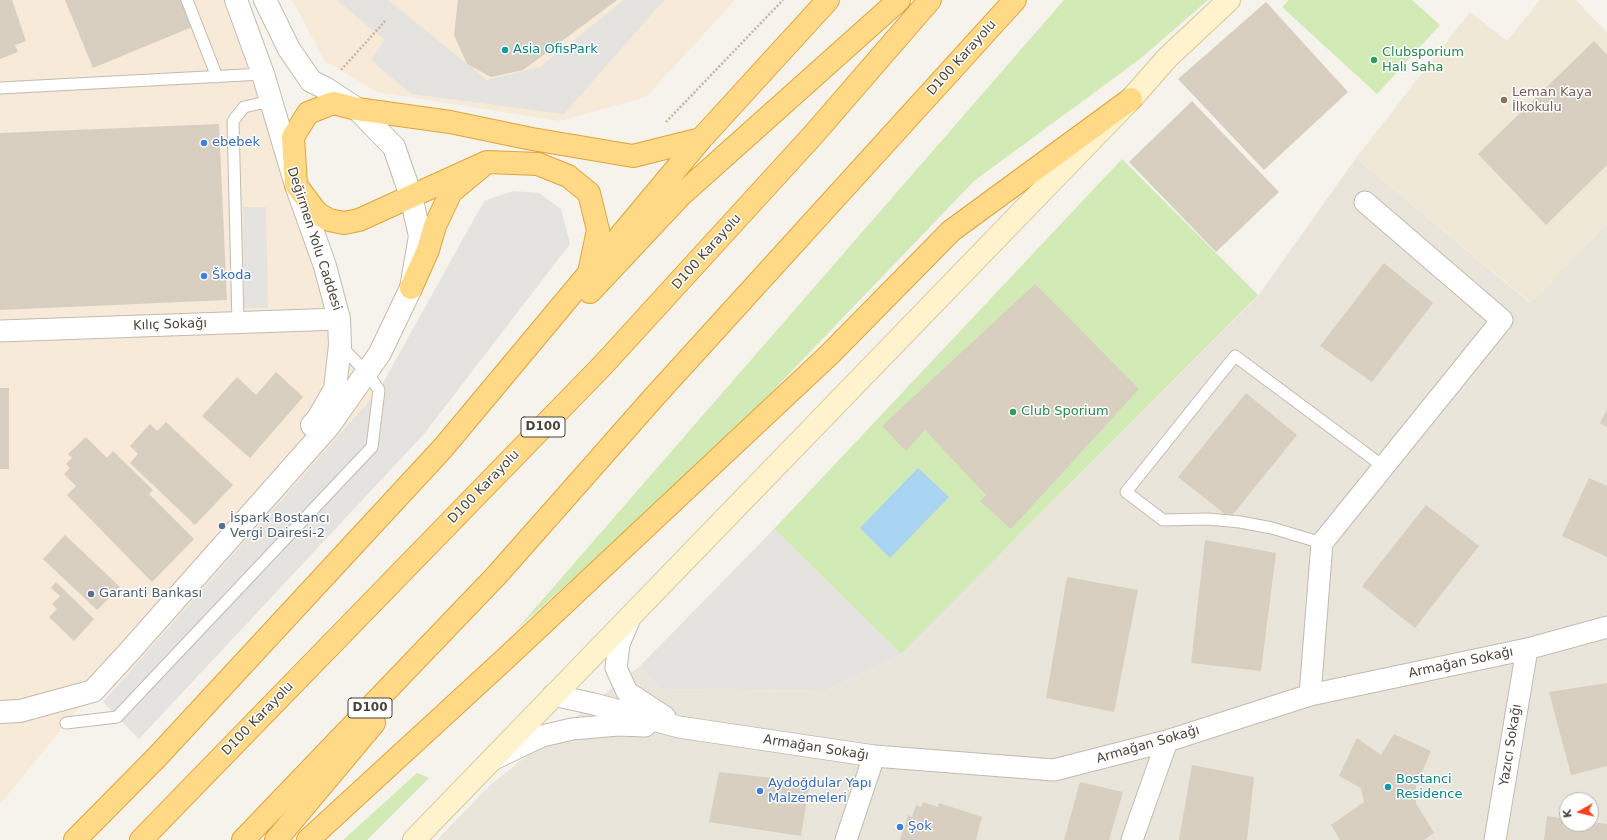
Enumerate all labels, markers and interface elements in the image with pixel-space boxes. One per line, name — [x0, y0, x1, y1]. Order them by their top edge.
street label: D100 Karayolu — [924, 17, 1000, 99]
place label: Asia OfisPark — [513, 42, 598, 58]
marker: Asia OfisPark — [500, 45, 510, 55]
place label: Clubsporium Halı Saha — [1382, 45, 1464, 76]
marker: Clubsporium Halı Saha — [1369, 55, 1379, 65]
place label: Leman Kaya İlkokulu — [1512, 85, 1592, 116]
marker: Leman Kaya İlkokulu — [1499, 95, 1509, 105]
place label: ebebek — [212, 135, 260, 151]
marker: ebebek — [199, 138, 209, 148]
street label: Değirmen Yolu Caddesi — [283, 165, 345, 313]
street label: D100 Karayolu — [669, 211, 745, 293]
place label: Škoda — [212, 268, 251, 284]
marker: Škoda — [199, 271, 209, 281]
street label: Kılıç Sokağı — [133, 316, 207, 334]
place label: Club Sporium — [1021, 404, 1109, 420]
marker: Club Sporium — [1008, 407, 1018, 417]
road number: D100 — [521, 417, 565, 437]
street label: D100 Karayolu — [445, 447, 523, 527]
place label: İspark Bostancı Vergi Dairesi-2 — [230, 511, 330, 542]
marker: İspark Bostancı Vergi Dairesi-2 — [217, 521, 227, 531]
place label: Garanti Bankası — [99, 586, 202, 602]
marker: Garanti Bankası — [86, 589, 96, 599]
street label: Armağan Sokağı — [1407, 644, 1515, 682]
street label: D100 Karayolu — [219, 679, 297, 759]
road number: D100 — [348, 698, 392, 718]
street label: Yazıcı Sokağı — [1497, 703, 1525, 787]
street label: Armağan Sokağı — [1095, 723, 1201, 767]
street label: Armağan Sokağı — [762, 732, 870, 764]
place label: Bostanci Residence — [1396, 772, 1462, 803]
place label: Aydoğdular Yapı Malzemeleri — [768, 776, 872, 807]
marker: Bostanci Residence — [1383, 782, 1393, 792]
marker: Aydoğdular Yapı Malzemeleri — [755, 786, 765, 796]
north arrow — [1559, 792, 1599, 832]
text: K — [1561, 808, 1575, 819]
place label: Şok — [908, 819, 932, 835]
marker: Şok — [895, 822, 905, 832]

